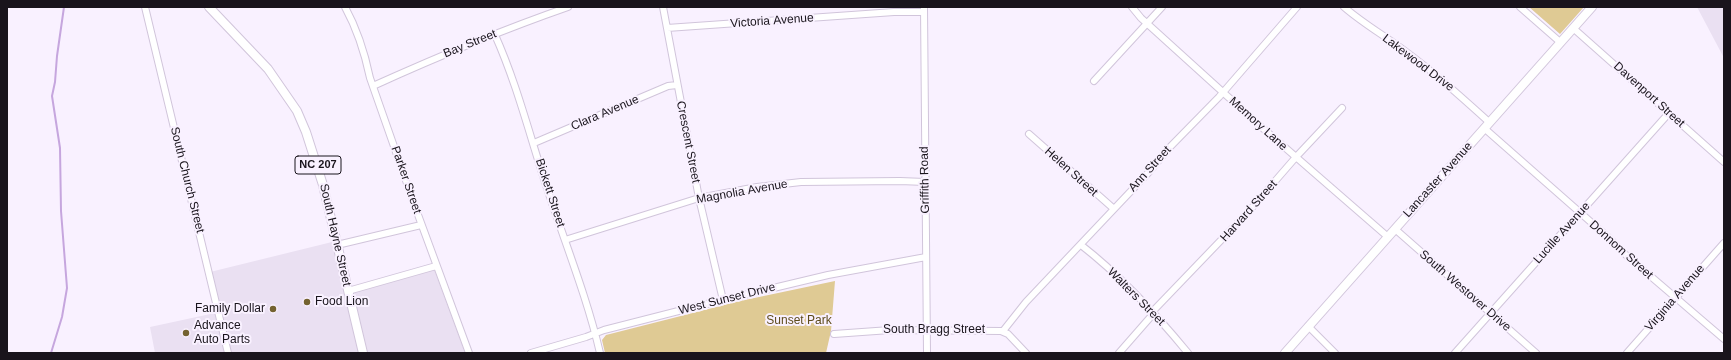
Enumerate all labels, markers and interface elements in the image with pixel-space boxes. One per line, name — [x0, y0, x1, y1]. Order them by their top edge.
street label: Victoria Avenue — [730, 11, 814, 31]
street label: Bay Street — [441, 27, 499, 61]
street label: Lakewood Drive — [1379, 31, 1457, 95]
street label: Davenport Street — [1610, 59, 1688, 131]
street label: Clara Avenue — [569, 92, 641, 134]
street label: Memory Lane — [1226, 94, 1290, 154]
street label: Crescent Street — [673, 100, 703, 184]
street label: South Church Street — [167, 126, 207, 234]
street label: Lancaster Avenue — [1400, 139, 1476, 221]
street label: Ann Street — [1126, 143, 1174, 195]
street label: Parker Street — [388, 144, 424, 216]
street label: Helen Street — [1041, 144, 1101, 200]
street label: Griffith Road — [917, 146, 933, 214]
road number: NC 207 — [295, 156, 341, 174]
street label: Bickett Street — [532, 157, 568, 229]
street label: Magnolia Avenue — [695, 177, 789, 207]
street label: Harvard Street — [1218, 177, 1280, 245]
street label: South Hayne Street — [316, 182, 354, 288]
street label: Lucille Avenue — [1531, 199, 1593, 267]
street label: Donnom Street — [1586, 218, 1656, 282]
street label: South Westover Drive — [1416, 247, 1514, 335]
street label: Virginia Avenue — [1642, 262, 1708, 334]
street label: Walters Street — [1104, 265, 1168, 329]
street label: West Sunset Drive — [677, 280, 777, 318]
place label: Food Lion — [315, 295, 368, 309]
marker: Food Lion — [302, 297, 312, 307]
place label: Family Dollar — [195, 302, 265, 316]
marker: Family Dollar — [268, 304, 278, 314]
park label: Sunset Park — [766, 314, 832, 328]
place label: Advance Auto Parts — [194, 319, 250, 347]
street label: South Bragg Street — [883, 323, 985, 337]
marker: Advance Auto Parts — [181, 328, 191, 338]

